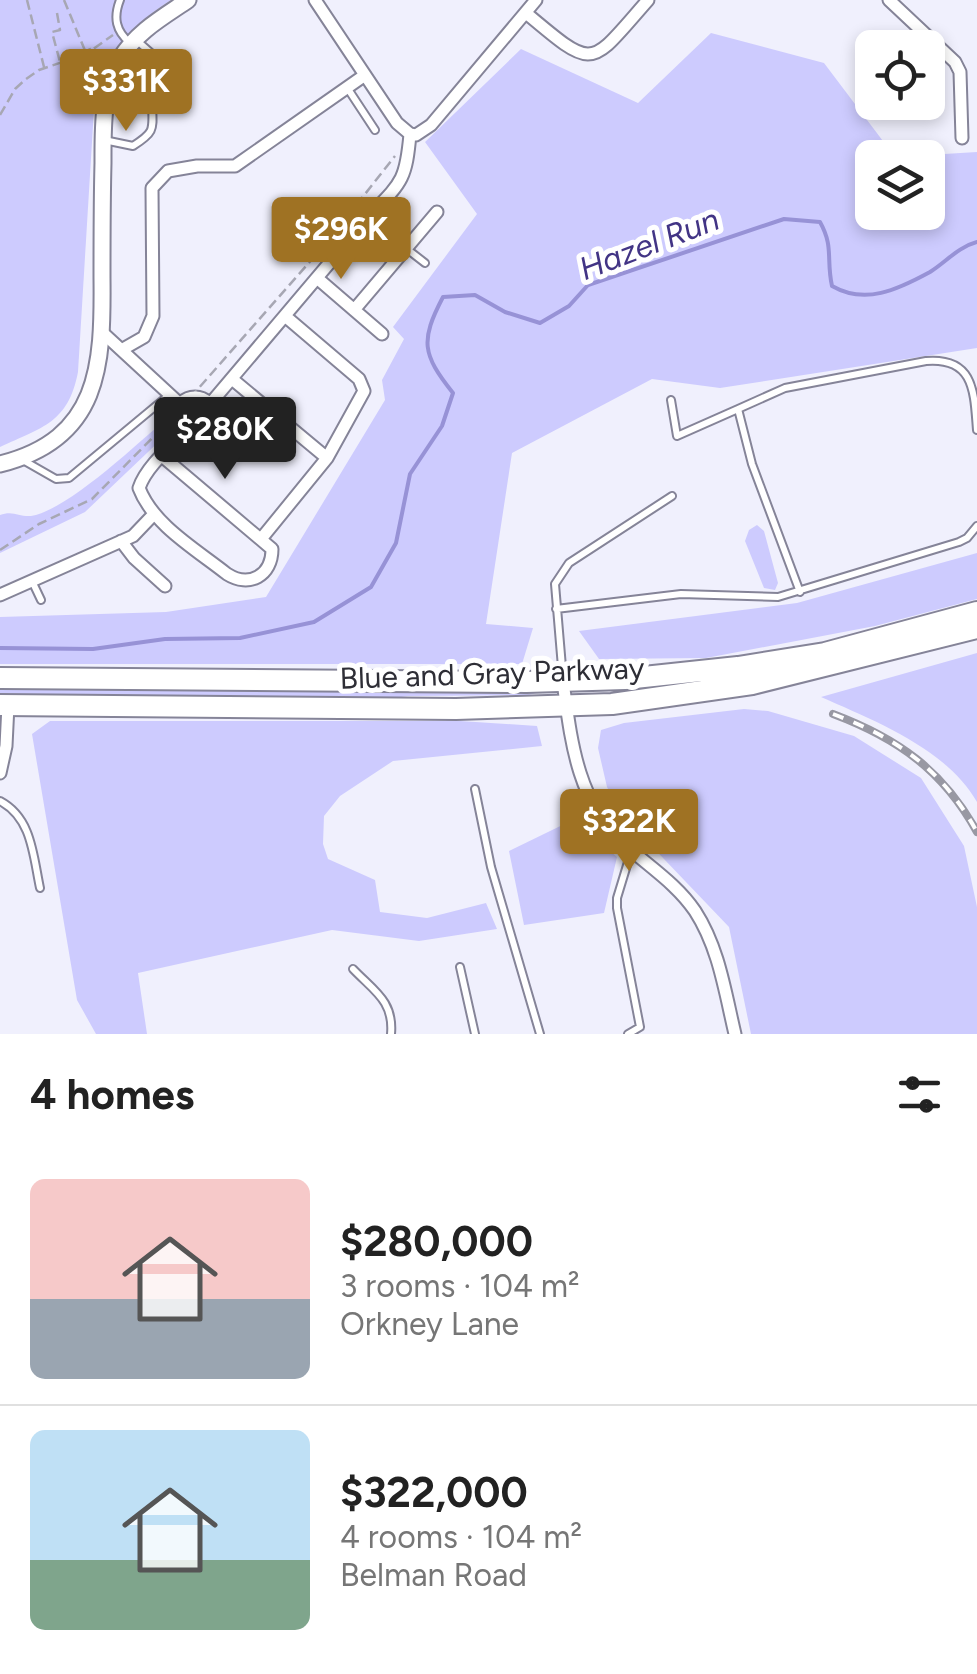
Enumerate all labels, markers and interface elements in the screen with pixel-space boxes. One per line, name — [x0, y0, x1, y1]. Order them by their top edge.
map controls — [855, 30, 945, 230]
button: locate — [855, 30, 945, 120]
pin: $331K — [56, 49, 196, 134]
text: $331K — [82, 62, 170, 100]
button: layers — [855, 140, 945, 230]
pin: $296K — [271, 197, 411, 282]
water label: Hazel Run — [574, 200, 724, 288]
text: $296K — [294, 210, 388, 248]
pin: $280K — [155, 397, 295, 482]
text: $280K — [176, 410, 274, 448]
street label: Blue and Gray Parkway — [339, 649, 645, 697]
pin: $322K — [559, 789, 699, 874]
text: $322K — [582, 802, 676, 840]
icon: filters — [892, 1067, 947, 1122]
text: 4 homes — [30, 1069, 194, 1120]
text: $280,000 — [340, 1216, 533, 1267]
icon: home — [110, 1219, 230, 1339]
text: 3 rooms · 104 m² — [340, 1267, 580, 1305]
text: Orkney Lane — [340, 1305, 519, 1343]
text: $322,000 — [340, 1467, 528, 1518]
icon: home — [110, 1470, 230, 1590]
text: 4 rooms · 104 m² — [340, 1518, 582, 1556]
text: Belman Road — [340, 1556, 527, 1594]

